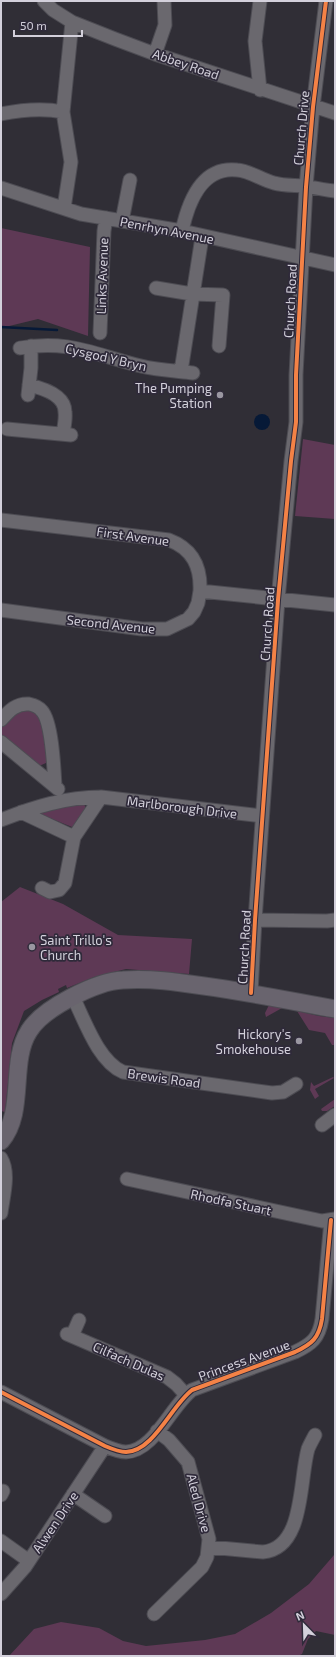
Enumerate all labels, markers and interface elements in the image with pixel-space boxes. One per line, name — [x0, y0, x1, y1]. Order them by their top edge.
scale bar — [14, 12, 82, 38]
text: 50 m — [20, 18, 47, 32]
street label: Abbey Road — [151, 45, 221, 83]
street label: Church Drive — [290, 90, 312, 166]
street label: Penrhyn Avenue — [119, 213, 215, 247]
street label: Links Avenue — [93, 237, 111, 315]
street label: Church Road — [280, 264, 300, 338]
street label: Cysgod Y Bryn — [64, 340, 148, 374]
place label: The Pumping Station — [135, 380, 212, 411]
marker: The Pumping Station — [215, 390, 225, 400]
street label: First Avenue — [96, 523, 170, 549]
street label: Church Road — [256, 586, 278, 662]
street label: Second Avenue — [66, 611, 156, 637]
street label: Marlborough Drive — [126, 792, 238, 822]
street label: Church Road — [234, 910, 254, 984]
place label: Saint Trillo's Church — [40, 932, 112, 963]
marker: Saint Trillo's Church — [27, 942, 37, 952]
place label: Hickory's Smokehouse — [216, 1026, 291, 1057]
marker: Hickory's Smokehouse — [294, 1036, 304, 1046]
street label: Brewis Road — [127, 1065, 201, 1091]
street label: Rhodfa Stuart — [189, 1186, 273, 1218]
street label: Princess Avenue — [196, 1336, 292, 1384]
street label: Cilfach Dulas — [91, 1338, 167, 1384]
street label: Aled Drive — [183, 1472, 215, 1534]
street label: Alwen Drive — [29, 1488, 81, 1556]
north arrow — [284, 1605, 324, 1645]
text: N — [294, 1608, 306, 1623]

